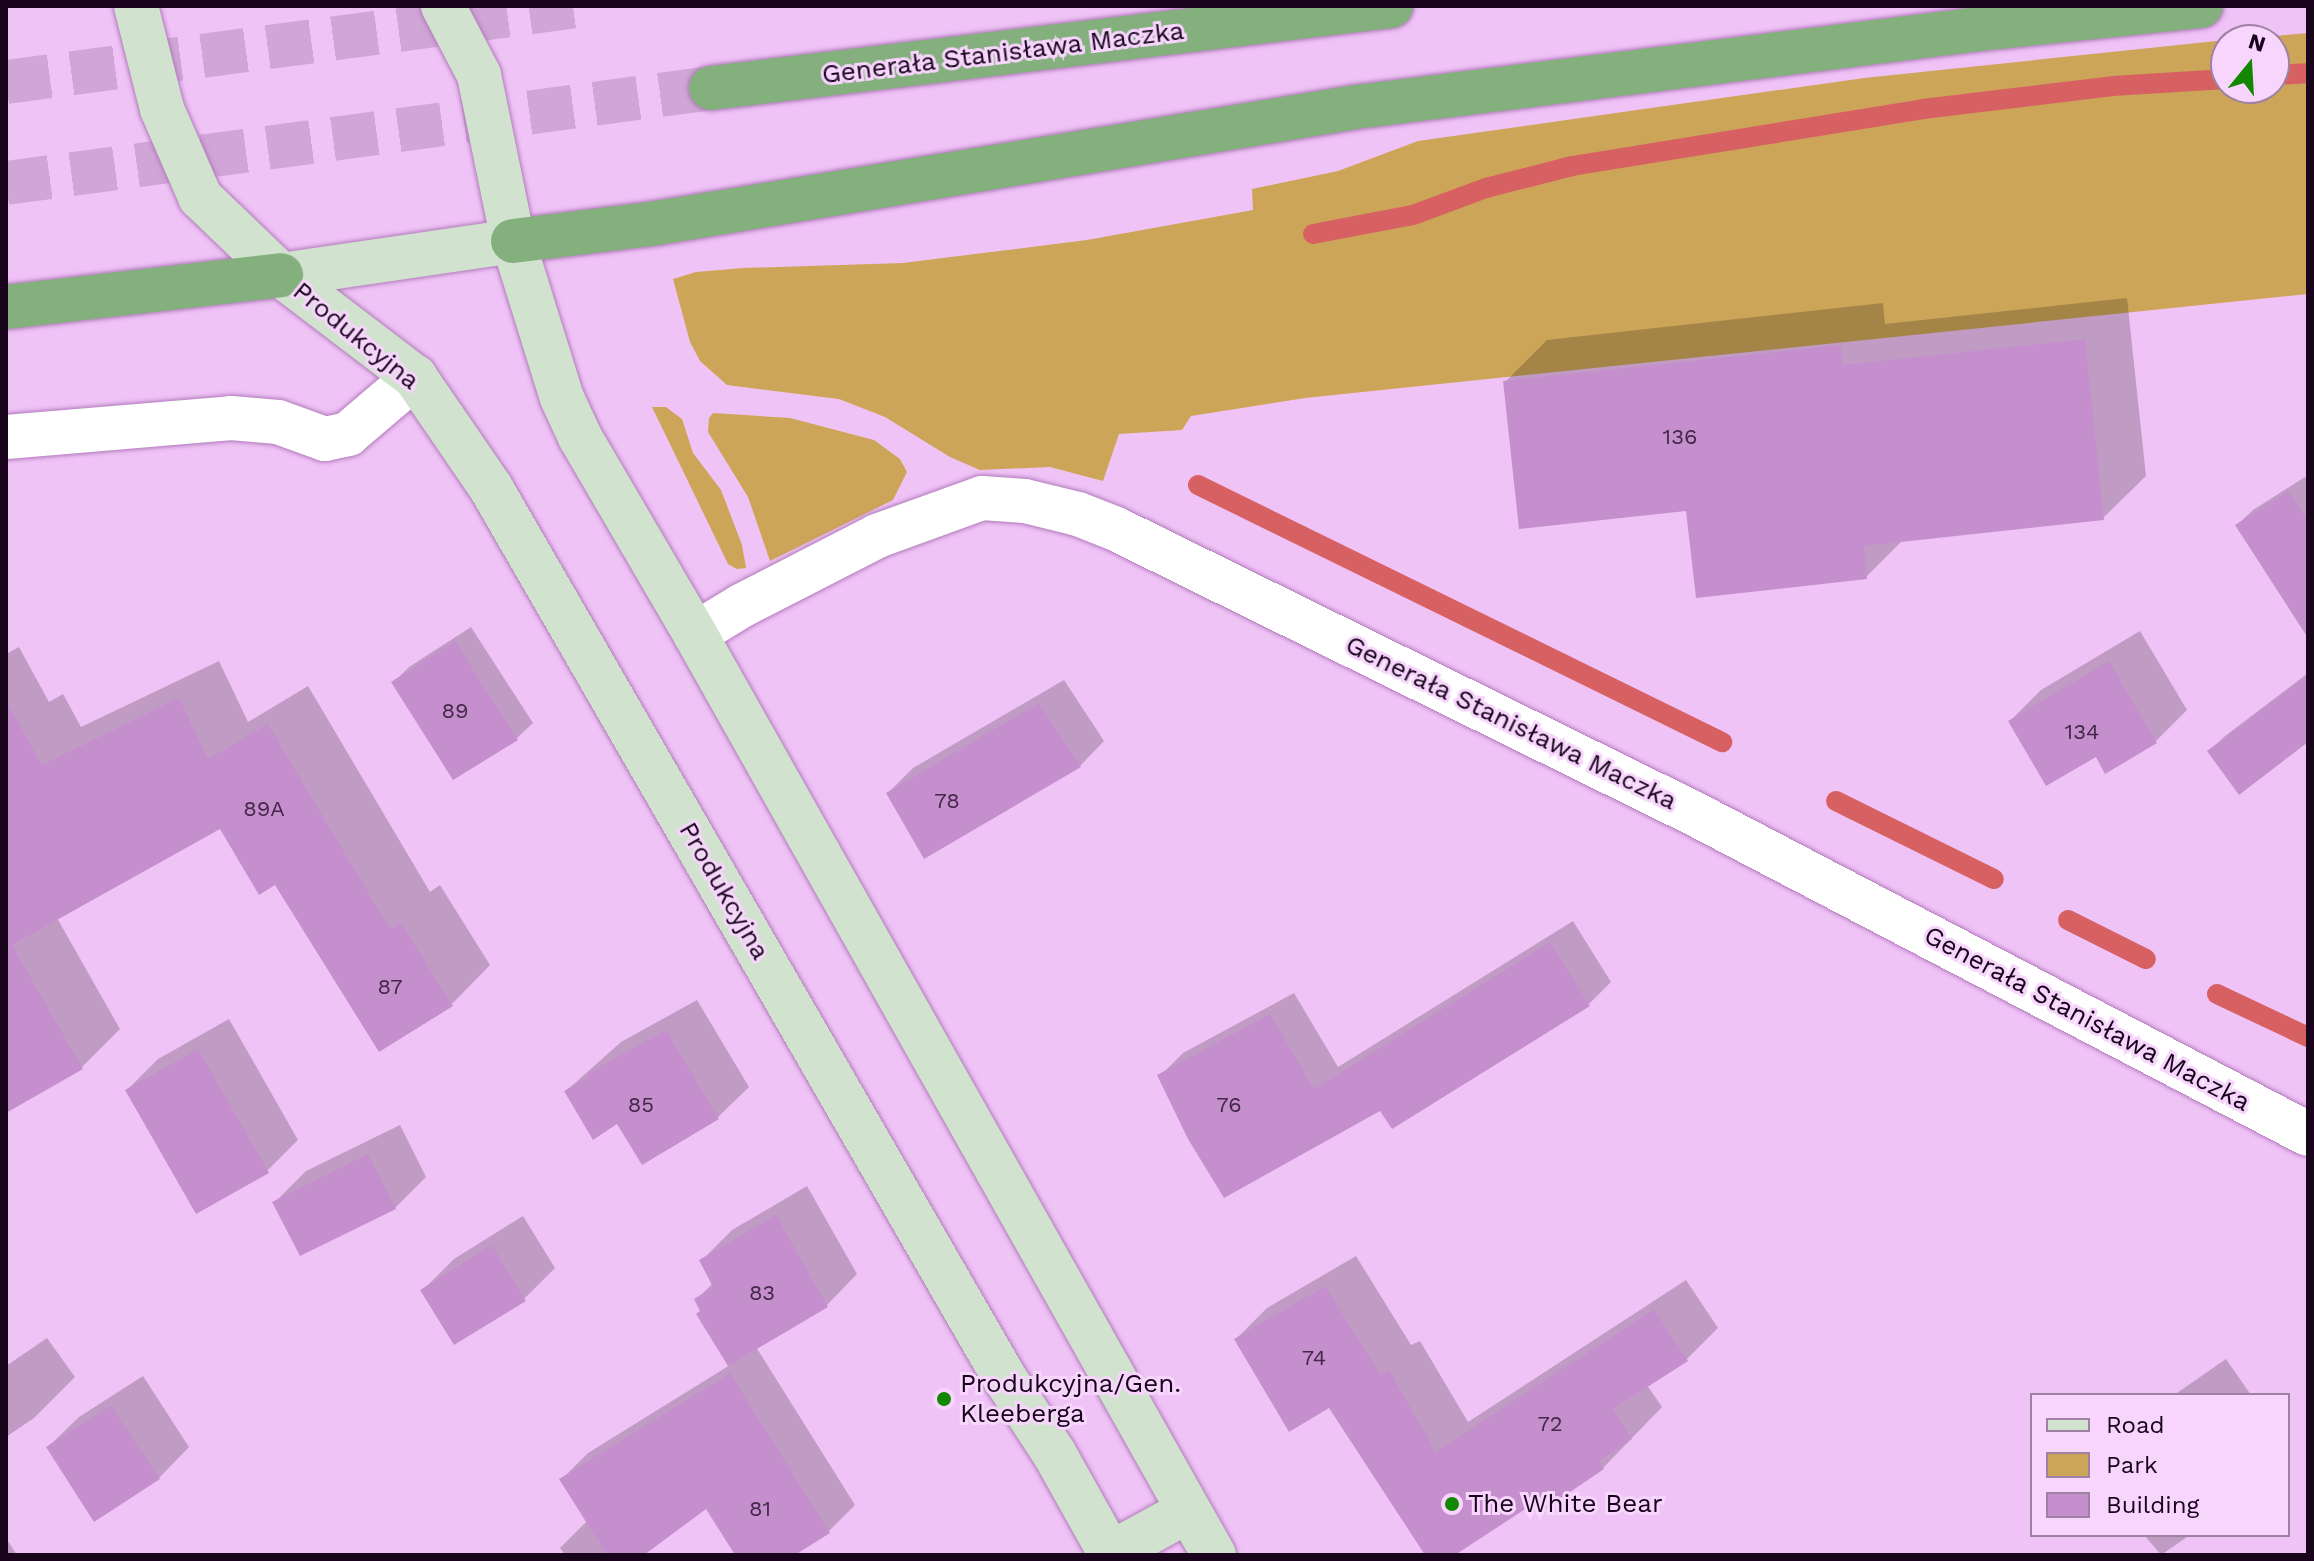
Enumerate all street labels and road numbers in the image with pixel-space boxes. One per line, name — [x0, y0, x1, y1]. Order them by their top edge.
street label: Generała Stanisława Maczka — [820, 15, 1186, 91]
street label: Produkcyjna — [287, 276, 425, 396]
street label: Generała Stanisława Maczka — [1340, 629, 1682, 817]
street label: Produkcyjna — [672, 817, 776, 965]
street label: Generała Stanisława Maczka — [1918, 919, 2256, 1119]

